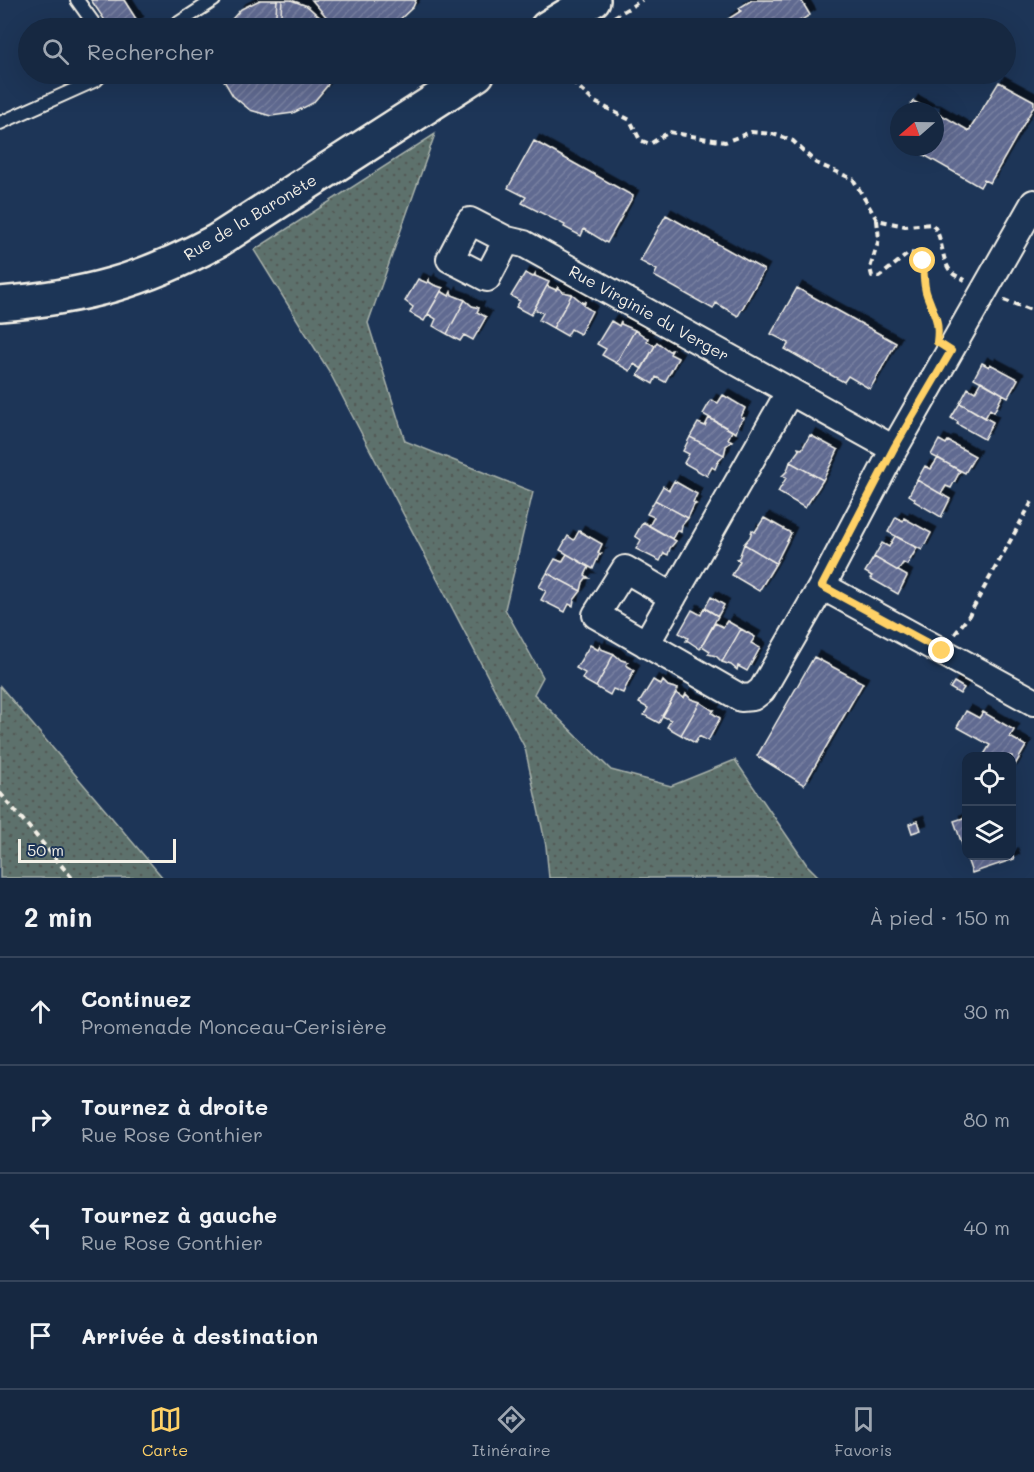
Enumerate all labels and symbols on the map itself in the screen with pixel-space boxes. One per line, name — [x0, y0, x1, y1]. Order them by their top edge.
north arrow — [890, 102, 944, 156]
street label: Rue de la Baronète — [179, 169, 320, 265]
route start — [909, 247, 935, 273]
street label: Rue Virginie du Verger — [566, 260, 733, 365]
route end — [928, 637, 954, 663]
scale bar — [18, 836, 176, 864]

